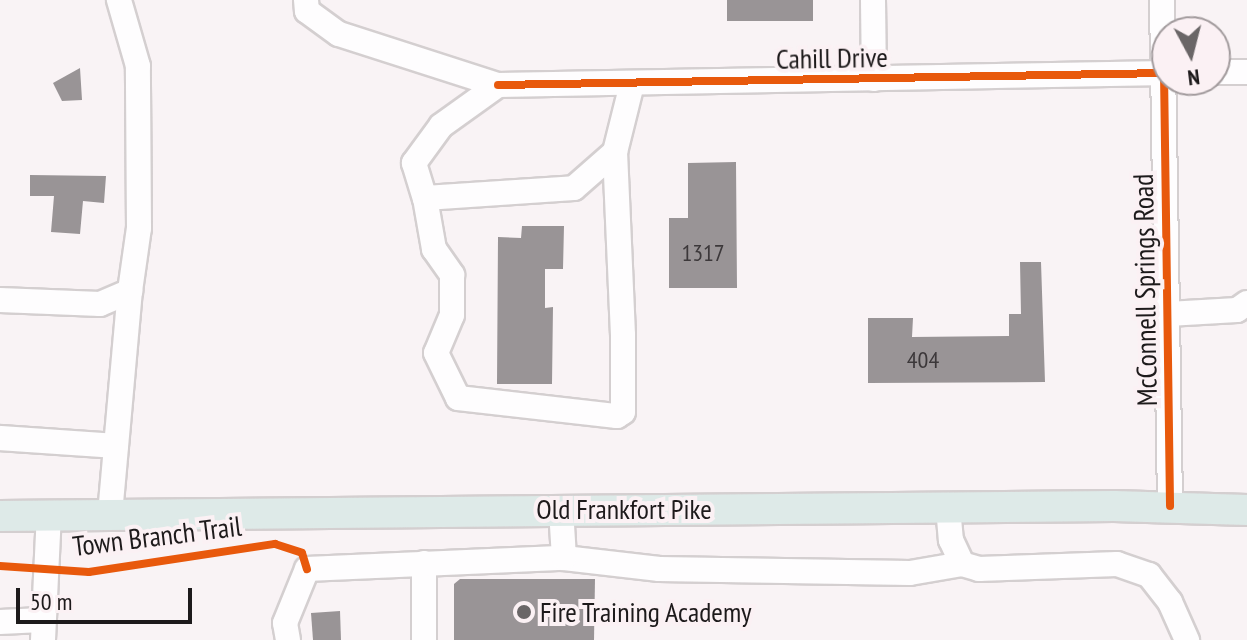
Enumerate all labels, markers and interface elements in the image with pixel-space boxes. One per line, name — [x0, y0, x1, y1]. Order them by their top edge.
north arrow — [1151, 16, 1231, 96]
street label: Cahill Drive — [776, 40, 888, 76]
text: N — [1186, 63, 1201, 92]
street label: McConnell Springs Road — [1126, 173, 1164, 407]
house number: 1317 — [681, 239, 725, 267]
house number: 404 — [907, 346, 939, 374]
street label: Old Frankfort Pike — [536, 492, 712, 526]
street label: Town Branch Trail — [70, 509, 244, 563]
scale bar — [20, 572, 196, 622]
text: 50 m — [30, 586, 72, 617]
place label: Fire Training Academy — [540, 595, 753, 629]
marker: Fire Training Academy — [515, 603, 533, 621]

